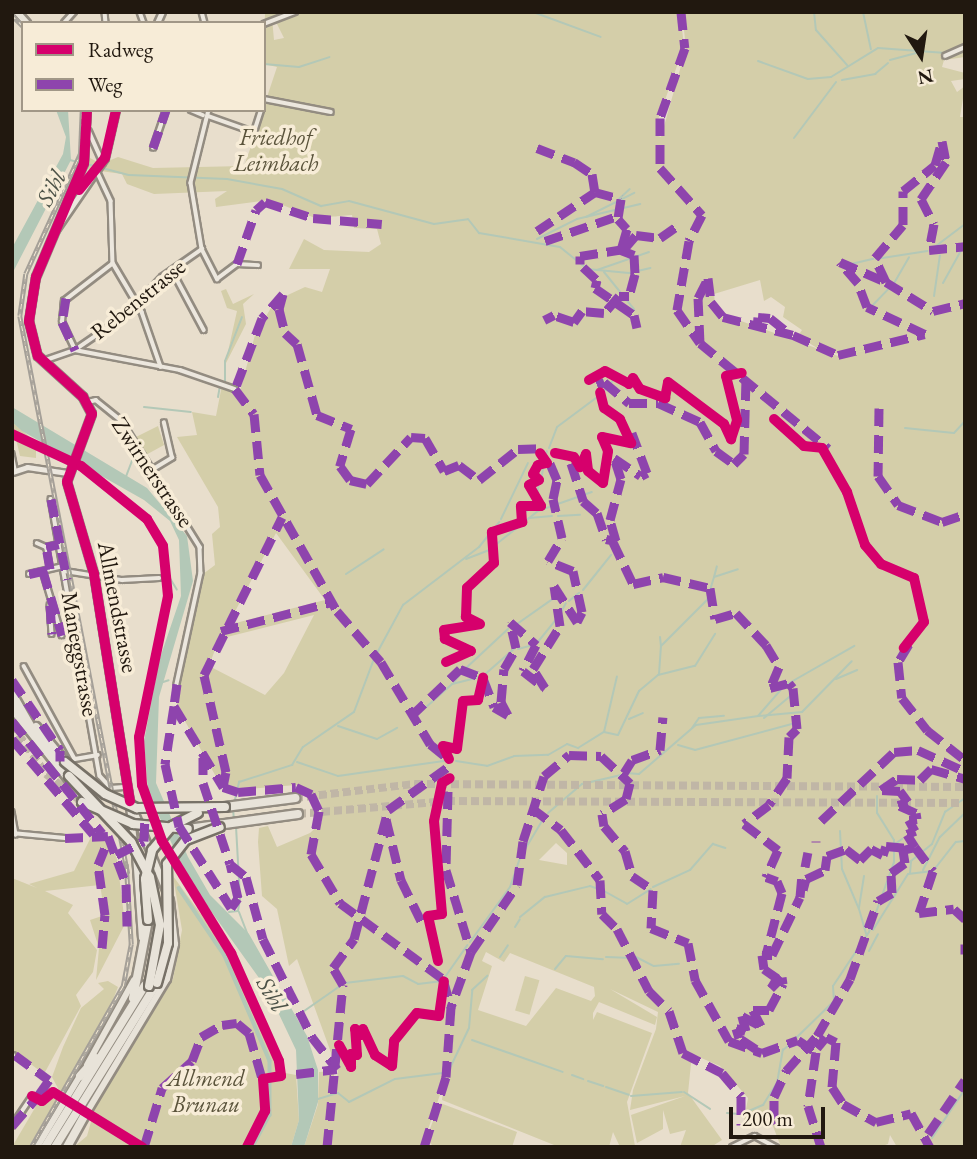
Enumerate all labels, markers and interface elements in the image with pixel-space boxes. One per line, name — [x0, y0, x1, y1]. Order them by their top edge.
legend — [21, 21, 266, 112]
north arrow — [886, 21, 956, 91]
text: Radweg — [88, 36, 153, 63]
text: N — [915, 63, 936, 91]
text: Weg — [88, 71, 122, 98]
park label: Friedhof Leimbach — [234, 123, 318, 177]
water label: Sihl — [30, 165, 72, 211]
street label: Rebenstrasse — [85, 253, 191, 345]
street label: Zwirnerstrasse — [106, 412, 200, 532]
street label: Allmendstrasse — [92, 539, 144, 675]
street label: Maneggstrasse — [55, 590, 105, 718]
water label: Sihl — [251, 971, 293, 1017]
park label: Allmend Brunau — [167, 1064, 245, 1118]
scale bar — [732, 1092, 828, 1136]
text: 200 m — [742, 1105, 793, 1132]

